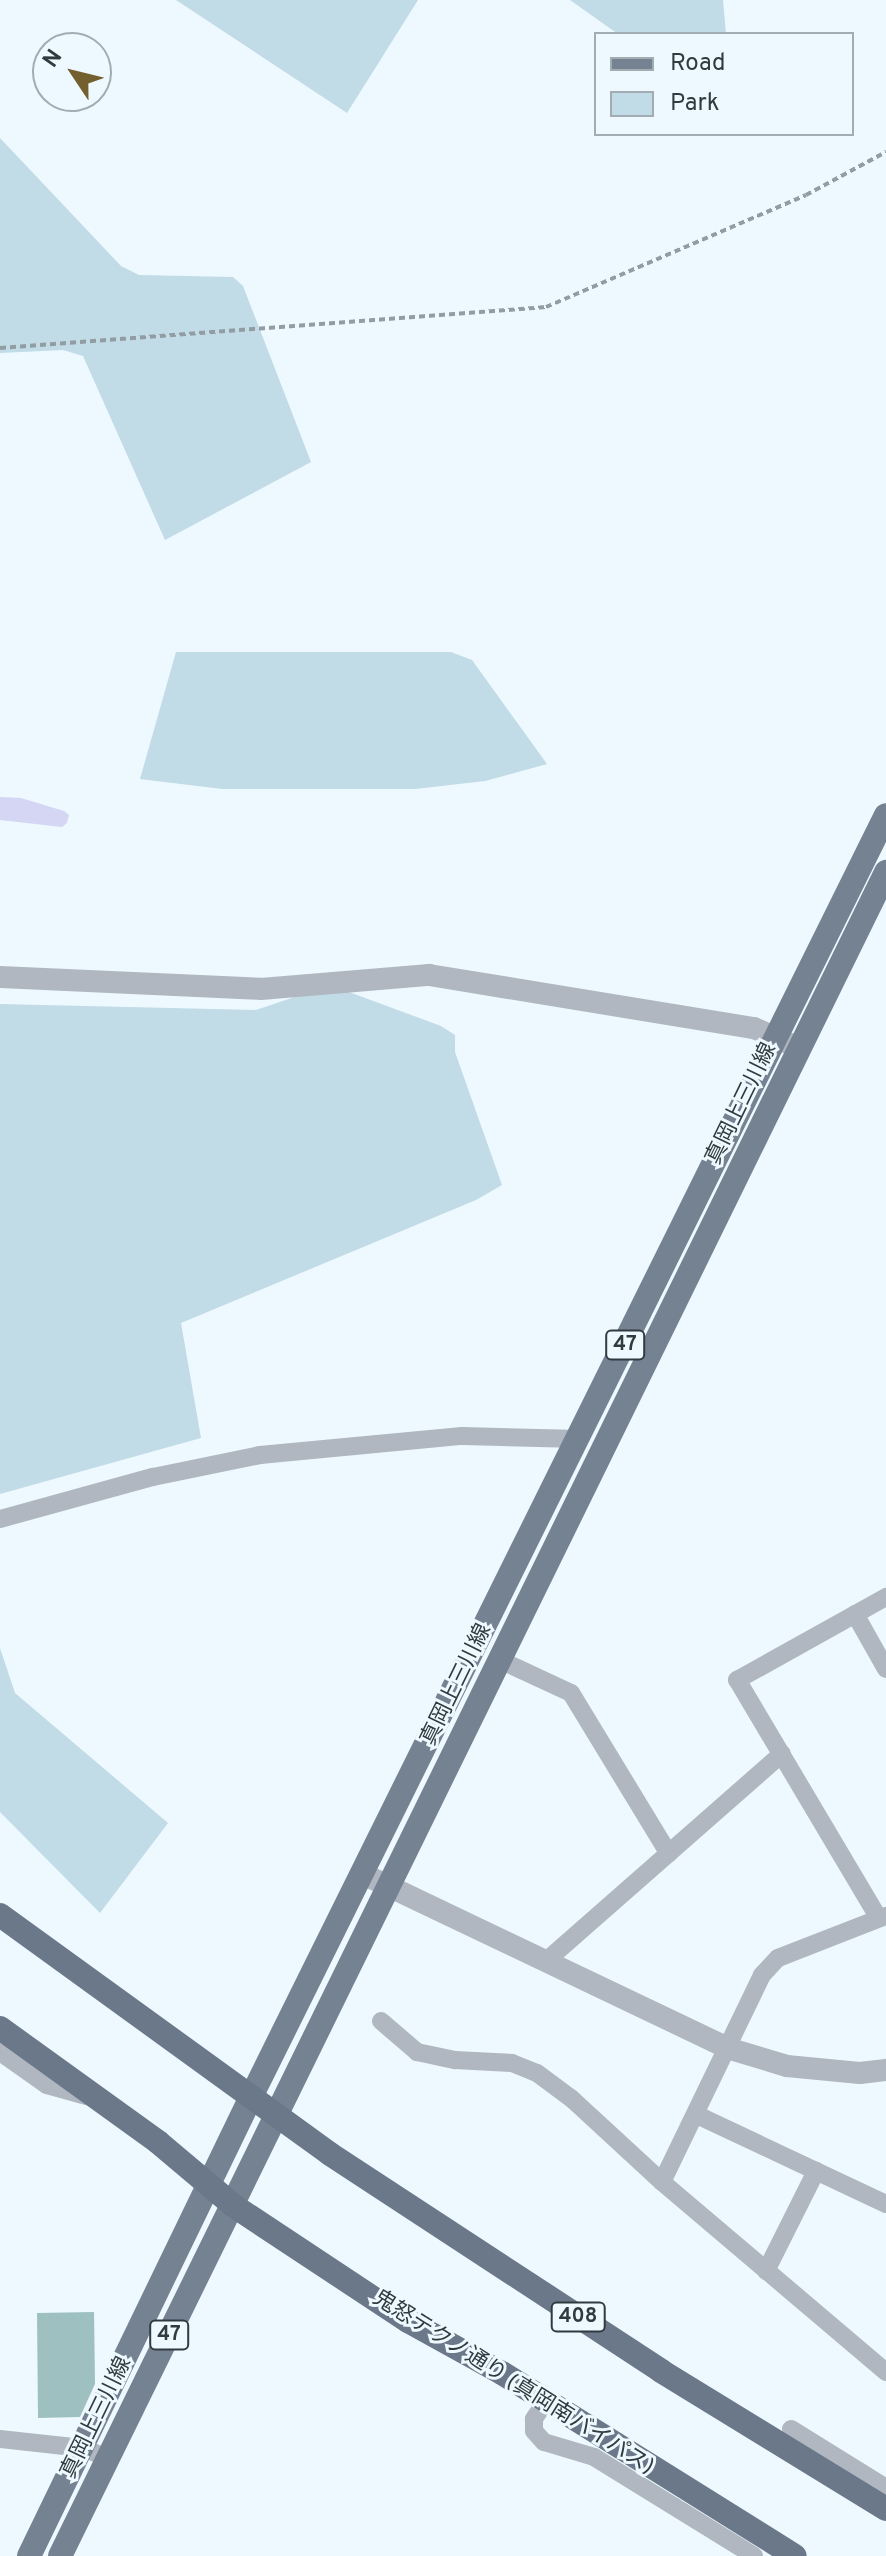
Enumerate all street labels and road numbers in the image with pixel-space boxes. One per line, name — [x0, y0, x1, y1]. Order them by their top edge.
street label: 真岡上三川線 — [701, 1039, 783, 1169]
road number: 47 — [605, 1329, 645, 1361]
street label: 真岡上三川線 — [416, 1620, 498, 1750]
street label: 鬼怒テクノ通り (真岡南バイパス) — [367, 2285, 659, 2481]
road number: 408 — [550, 2301, 606, 2333]
road number: 47 — [149, 2319, 189, 2351]
street label: 真岡上三川線 — [56, 2353, 138, 2483]

